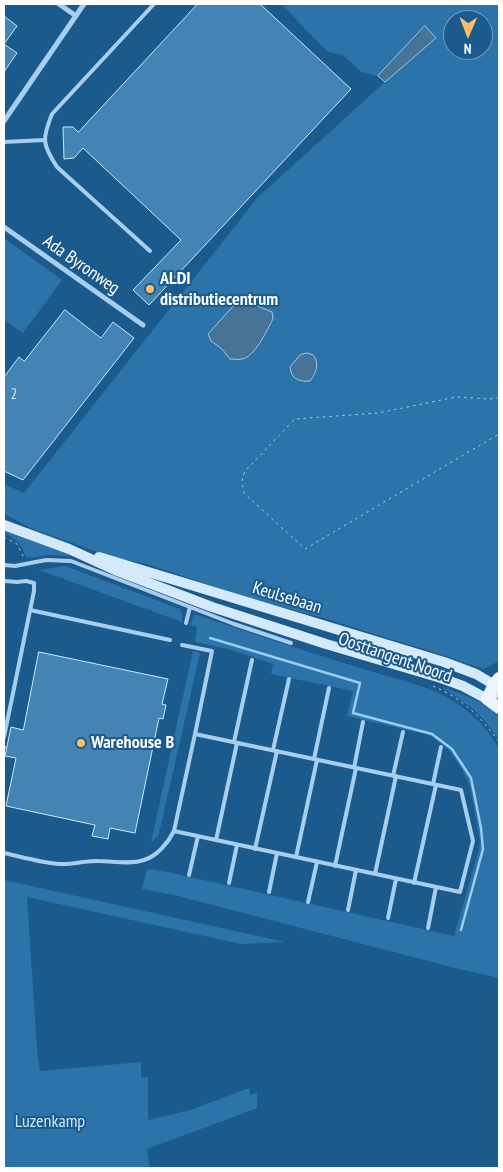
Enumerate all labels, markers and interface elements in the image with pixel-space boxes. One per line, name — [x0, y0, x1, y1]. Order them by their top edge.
north arrow — [443, 10, 493, 60]
text: N — [464, 40, 472, 58]
street label: Ada Byronweg — [38, 231, 124, 299]
place label: ALDI distributiecentrum — [160, 268, 278, 310]
marker: ALDI distributiecentrum — [144, 283, 156, 295]
house number: 2 — [11, 386, 17, 404]
street label: Keulsebaan — [250, 577, 324, 619]
street label: Oosttangent Noord — [335, 628, 455, 688]
place label: Warehouse B — [91, 732, 174, 754]
marker: Warehouse B — [75, 737, 87, 749]
park label: Luzenkamp — [15, 1111, 85, 1133]

